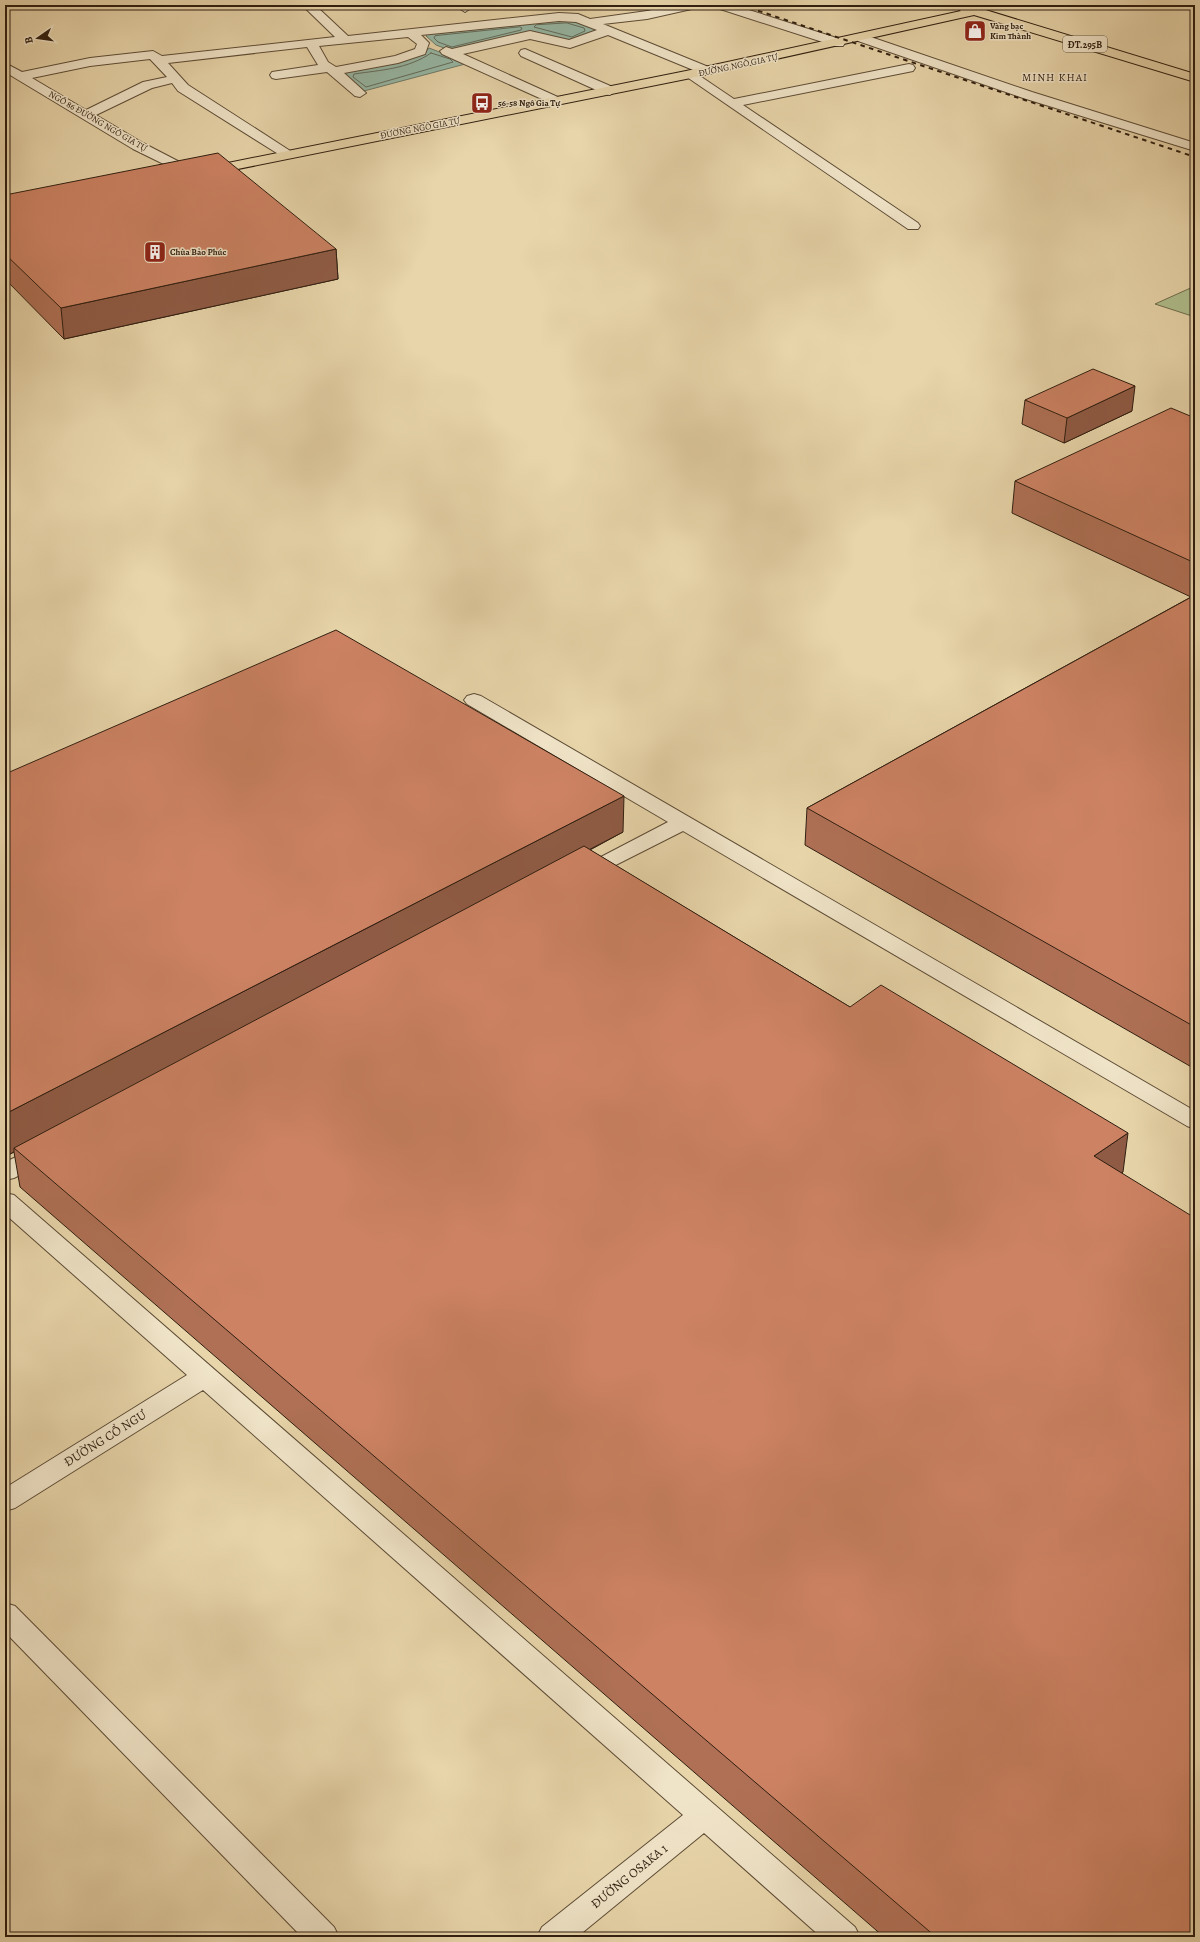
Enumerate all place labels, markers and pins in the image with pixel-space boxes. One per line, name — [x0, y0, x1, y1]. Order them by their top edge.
shop icon: Vàng bạc Kim Thành — [962, 18, 988, 44]
place label: Vàng bạc Kim Thành — [989, 20, 1031, 42]
bus stop icon: 56-58 Ngô Gia Tự — [469, 90, 495, 116]
place label: 56-58 Ngô Gia Tự — [498, 97, 561, 109]
building icon: Chùa Bảo Phúc — [142, 239, 168, 265]
place label: Chùa Bảo Phúc — [170, 246, 226, 258]

